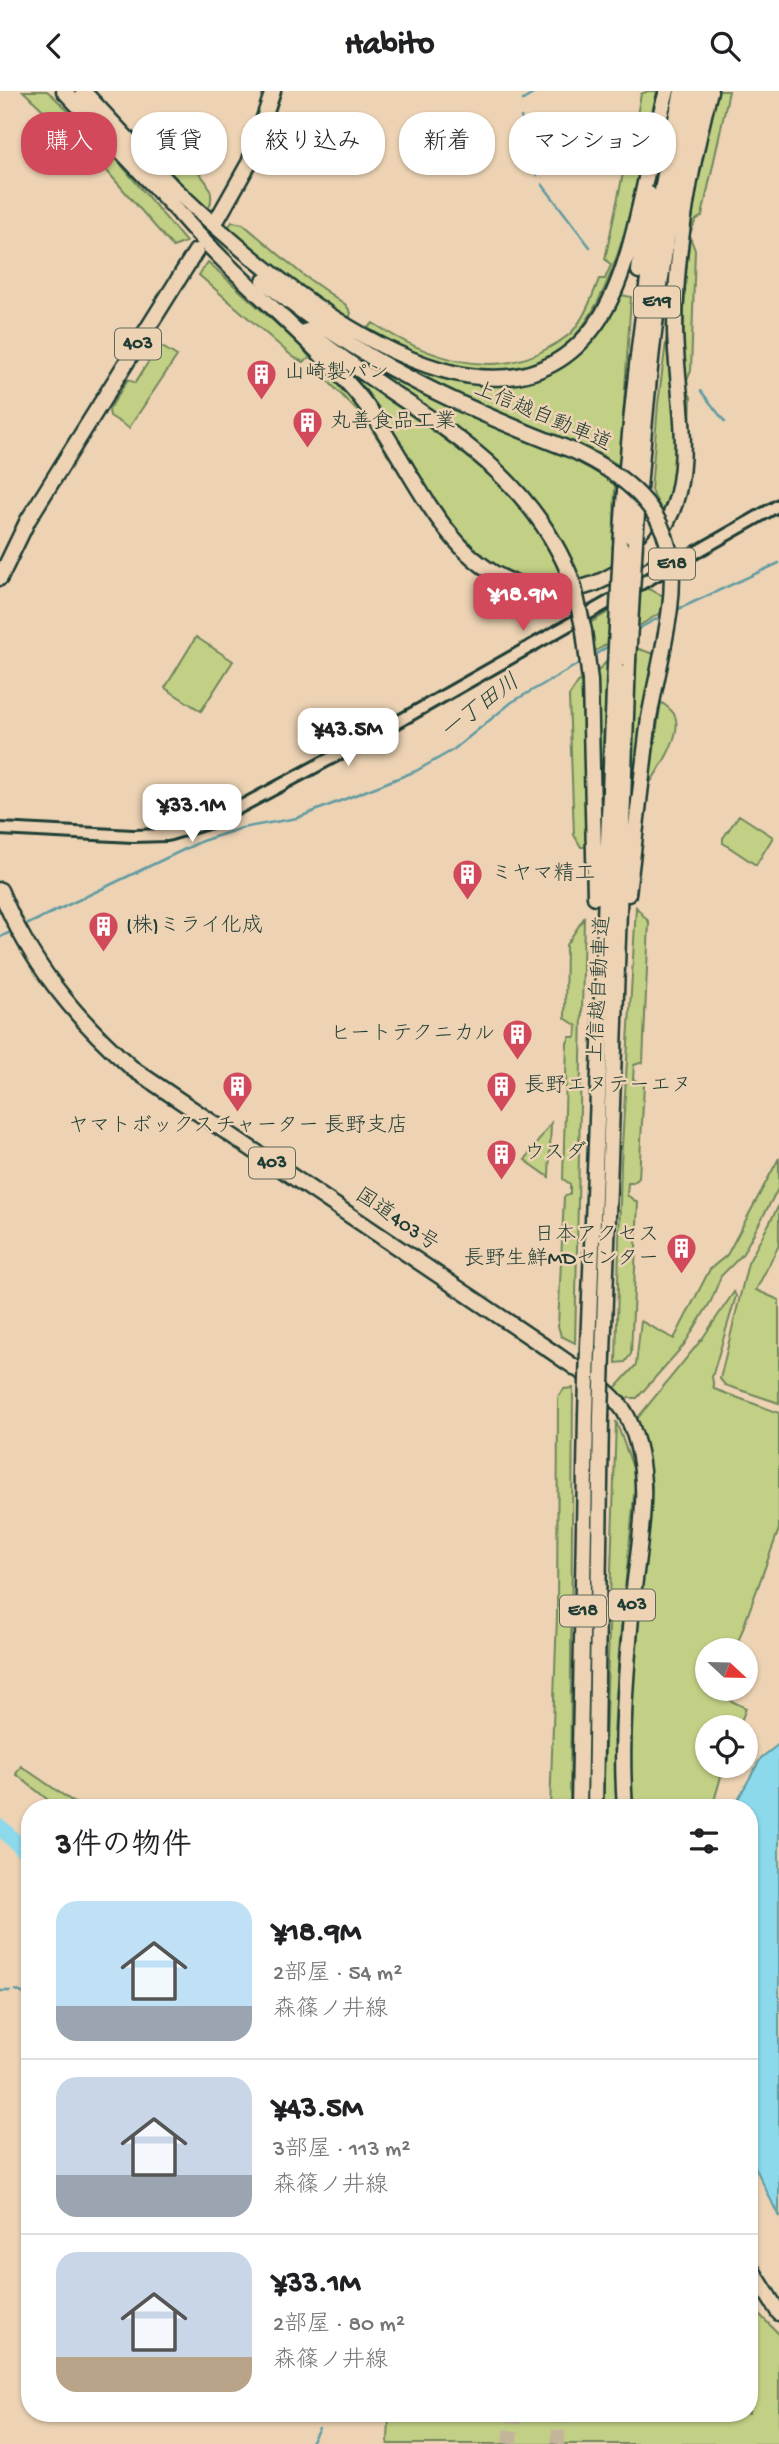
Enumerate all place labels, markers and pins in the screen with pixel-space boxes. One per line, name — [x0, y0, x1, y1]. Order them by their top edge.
building icon: 山崎製パン — [244, 357, 278, 401]
place label: 山崎製パン — [284, 361, 389, 387]
building icon: 丸善食品工業 — [290, 406, 324, 450]
place label: 丸善食品工業 — [330, 409, 456, 436]
pin: ¥18.9M — [466, 573, 580, 633]
pin: ¥43.5M — [291, 709, 405, 768]
pin: ¥33.1M — [135, 785, 249, 844]
building icon: ミヤマ精工 — [451, 858, 485, 902]
place label: ミヤマ精工 — [491, 861, 596, 888]
building icon: (株)ミライ化成 — [86, 910, 120, 954]
place label: (株)ミライ化成 — [126, 914, 263, 940]
building icon: ヒートテクニカル — [501, 1018, 535, 1062]
place label: ヒートテクニカル — [330, 1023, 495, 1048]
building icon: ヤマトボックスチャーター 長野支店 — [221, 1070, 255, 1114]
building icon: 長野エヌテーエヌ — [484, 1070, 518, 1114]
place label: 長野エヌテーエヌ — [524, 1074, 692, 1100]
place label: ヤマトボックスチャーター 長野支店 — [68, 1113, 408, 1140]
building icon: ウスダ — [484, 1137, 518, 1181]
place label: ウスダ — [524, 1141, 586, 1167]
place label: 日本アクセス 長野生鮮MDセンター — [464, 1223, 659, 1273]
building icon: 日本アクセス 長野生鮮MDセンター — [665, 1231, 699, 1275]

